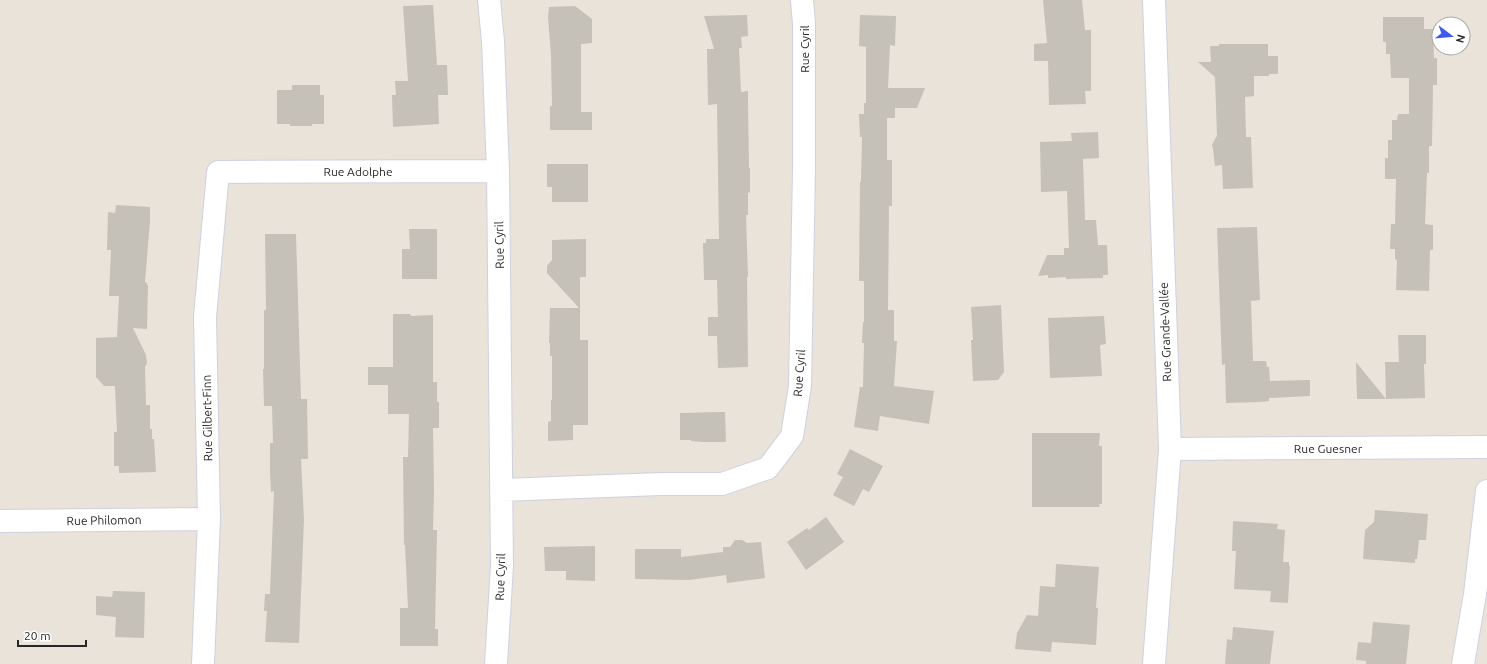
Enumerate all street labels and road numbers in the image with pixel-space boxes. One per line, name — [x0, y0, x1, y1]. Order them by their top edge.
street label: Rue Cyril — [798, 25, 811, 73]
street label: Rue Adolphe — [323, 165, 393, 178]
street label: Rue Cyril — [492, 221, 506, 269]
street label: Rue Grande-Vallée — [1157, 282, 1173, 382]
street label: Rue Cyril — [791, 349, 807, 397]
street label: Rue Gilbert-Finn — [200, 375, 214, 461]
street label: Rue Guesner — [1294, 442, 1363, 455]
street label: Rue Philomon — [66, 513, 142, 527]
street label: Rue Cyril — [493, 553, 507, 601]

